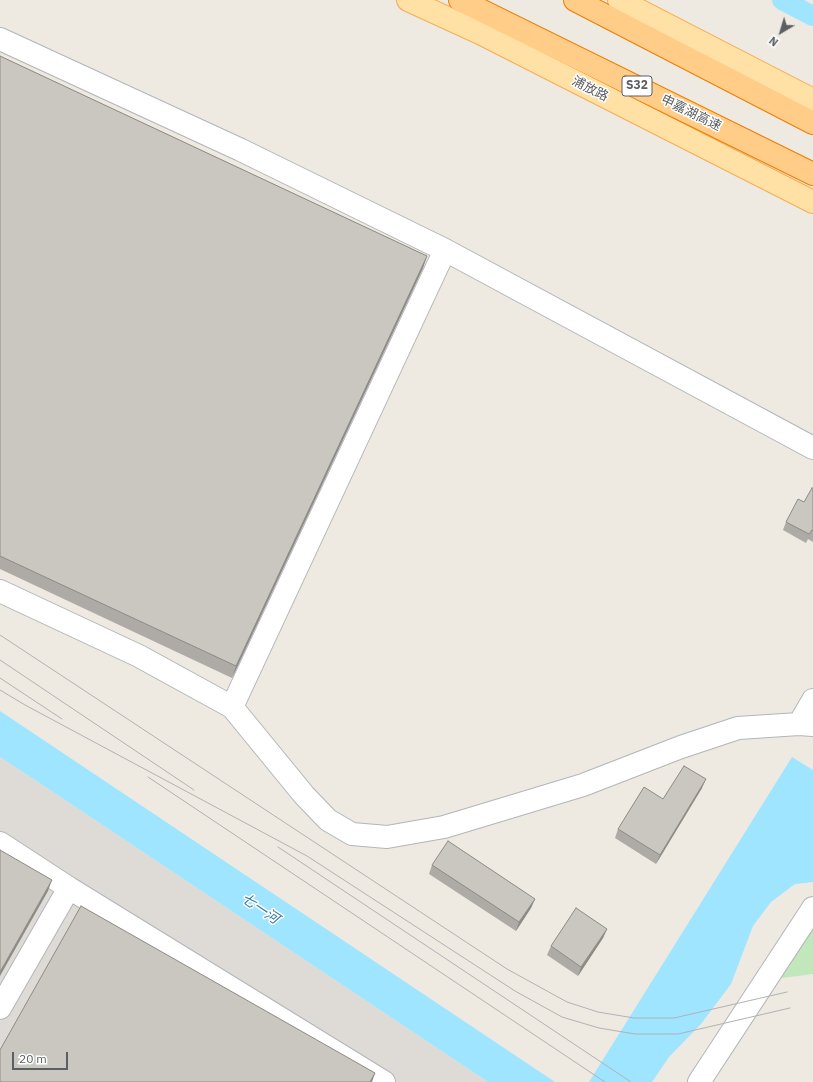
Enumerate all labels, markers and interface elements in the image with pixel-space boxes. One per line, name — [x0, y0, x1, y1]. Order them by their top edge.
north arrow — [761, 12, 801, 52]
text: N — [766, 33, 781, 49]
street label: 浦放路 — [569, 73, 611, 105]
road number: S32 — [622, 76, 652, 96]
street label: 申嘉湖高速 — [658, 92, 724, 134]
water label: 七一河 — [238, 890, 282, 928]
scale bar — [14, 1044, 70, 1070]
text: 20 m — [19, 1051, 47, 1066]

